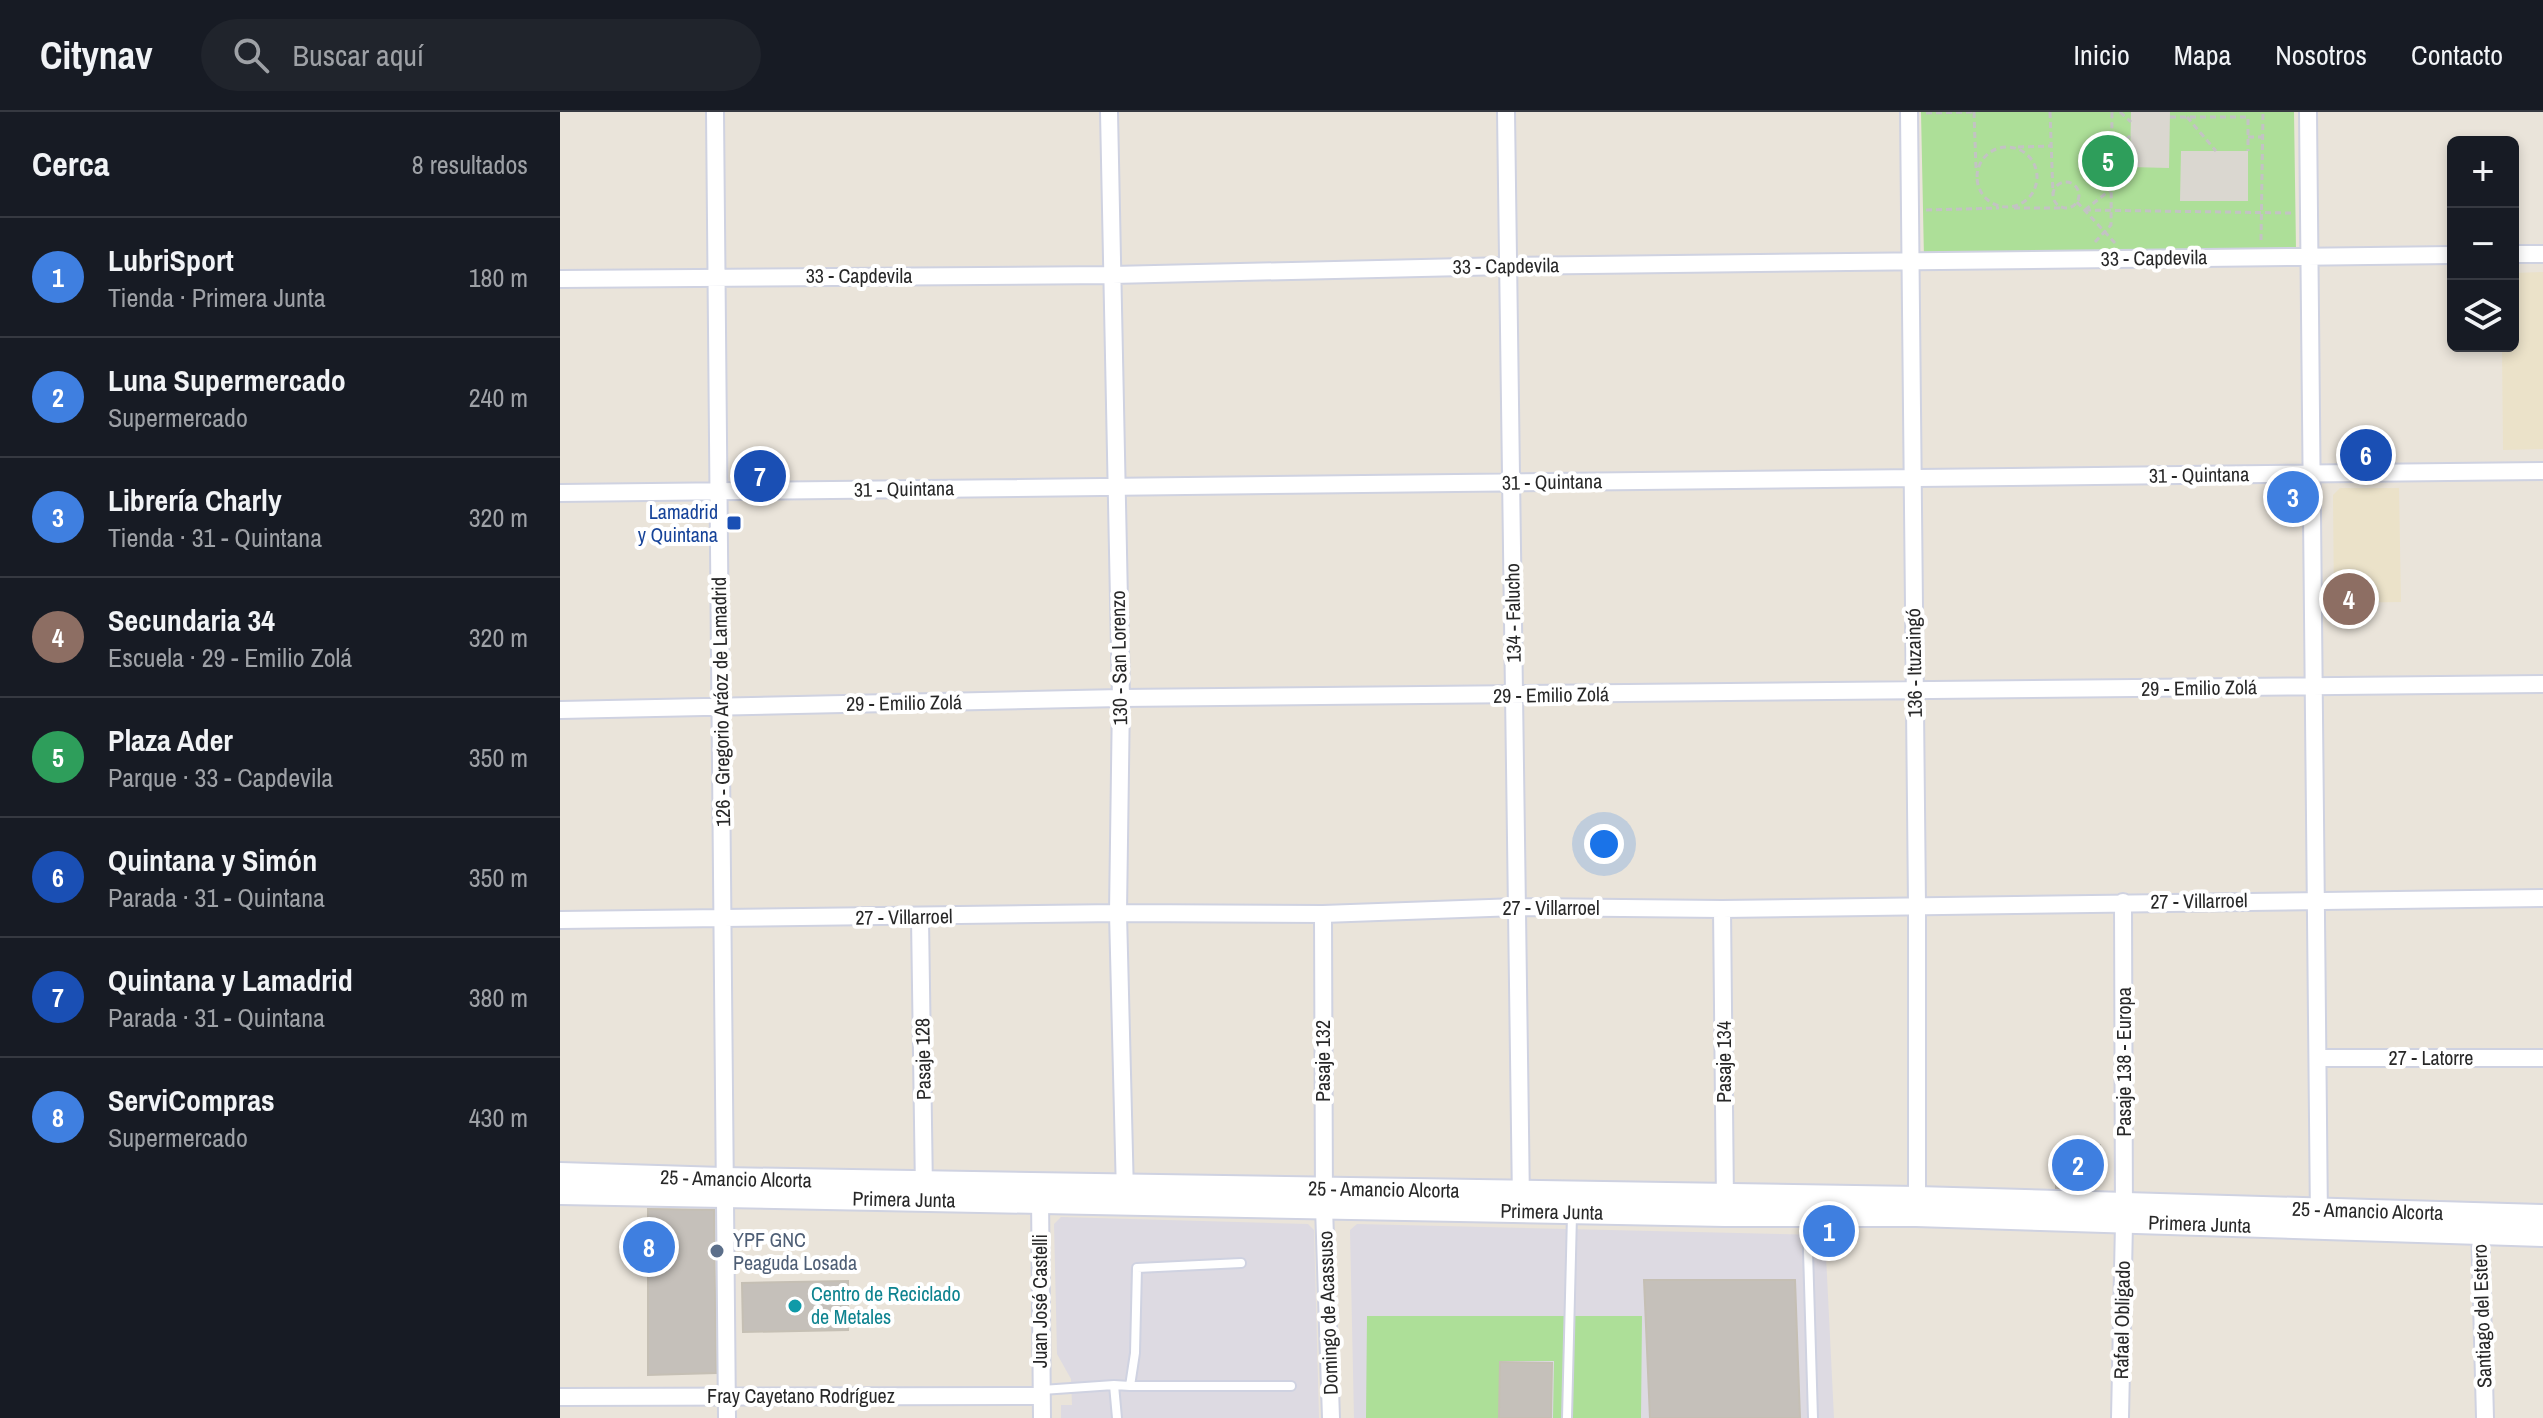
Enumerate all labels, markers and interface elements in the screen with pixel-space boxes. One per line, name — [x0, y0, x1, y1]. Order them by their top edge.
search box — [201, 19, 761, 91]
text: Citynav — [40, 30, 153, 81]
icon: search — [229, 33, 273, 77]
text: Buscar aquí — [293, 35, 424, 75]
text: Inicio — [2074, 36, 2130, 74]
text: Mapa — [2174, 36, 2231, 74]
text: Nosotros — [2275, 36, 2367, 74]
text: Contacto — [2411, 36, 2503, 74]
pin: 5 — [2082, 131, 2134, 191]
map controls — [2447, 136, 2519, 352]
button: + — [2447, 136, 2519, 208]
text: Cerca — [32, 141, 110, 187]
text: 8 resultados — [412, 147, 528, 182]
button: − — [2447, 208, 2519, 280]
text: LubriSport — [108, 240, 234, 280]
street label: 33 - Capdevila — [2100, 243, 2208, 272]
street label: 33 - Capdevila — [1452, 251, 1560, 280]
text: 1 — [52, 260, 64, 295]
text: 180 m — [469, 260, 528, 295]
street label: 33 - Capdevila — [806, 262, 912, 289]
text: Tienda · Primera Junta — [108, 280, 326, 315]
button: layers — [2447, 280, 2519, 352]
text: Luna Supermercado — [108, 360, 346, 400]
text: 2 — [52, 380, 64, 415]
text: 240 m — [469, 380, 528, 415]
text: Supermercado — [108, 400, 248, 435]
pin: 6 — [2340, 425, 2392, 485]
pin: 7 — [734, 446, 786, 506]
street label: 31 - Quintana — [2149, 460, 2249, 489]
street label: 31 - Quintana — [1502, 467, 1602, 496]
pin: 3 — [2267, 467, 2319, 527]
street label: 31 - Quintana — [854, 474, 954, 503]
text: Librería Charly — [108, 480, 282, 520]
place label: Lamadrid y Quintana — [638, 498, 718, 548]
text: 3 — [52, 500, 64, 535]
text: 320 m — [469, 500, 528, 535]
marker: Lamadrid y Quintana — [725, 514, 743, 532]
text: Tienda · 31 - Quintana — [108, 520, 322, 555]
street label: 134 - Falucho — [1498, 563, 1527, 663]
pin: 4 — [2323, 569, 2375, 629]
street label: 126 - Gregorio Aráoz de Lamadrid — [705, 577, 736, 827]
street label: 130 - San Lorenzo — [1104, 590, 1133, 726]
text: Secundaria 34 — [108, 600, 275, 640]
street label: 136 - Ituzaingó — [1899, 608, 1928, 718]
text: 4 — [52, 620, 64, 655]
text: 320 m — [469, 620, 528, 655]
text: Escuela · 29 - Emilio Zolá — [108, 640, 352, 675]
street label: 29 - Emilio Zolá — [2141, 673, 2257, 702]
street label: 29 - Emilio Zolá — [1493, 680, 1609, 709]
street label: 29 - Emilio Zolá — [846, 688, 962, 717]
text: Plaza Ader — [108, 720, 233, 760]
text: 5 — [52, 740, 64, 775]
text: 350 m — [469, 740, 528, 775]
text: Parque · 33 - Capdevila — [108, 760, 333, 795]
your location — [1584, 824, 1624, 864]
text: Quintana y Simón — [108, 840, 317, 880]
text: 6 — [52, 860, 64, 895]
text: 350 m — [469, 860, 528, 895]
text: Parada · 31 - Quintana — [108, 880, 325, 915]
street label: 27 - Villarroel — [2150, 886, 2248, 915]
street label: 27 - Villarroel — [1502, 894, 1600, 921]
street label: 27 - Villarroel — [855, 902, 953, 931]
text: Quintana y Lamadrid — [108, 960, 353, 1000]
text: 7 — [52, 980, 64, 1015]
text: 380 m — [469, 980, 528, 1015]
street label: Pasaje 138 - Europa — [2110, 987, 2137, 1137]
text: Parada · 31 - Quintana — [108, 1000, 325, 1035]
street label: Pasaje 128 — [908, 1018, 937, 1100]
street label: Pasaje 132 — [1309, 1020, 1336, 1102]
street label: Pasaje 134 — [1710, 1021, 1737, 1103]
street label: 27 - Latorre — [2389, 1044, 2473, 1071]
text: ServiCompras — [108, 1080, 275, 1120]
text: 8 — [52, 1100, 64, 1135]
text: 430 m — [469, 1100, 528, 1135]
text: Supermercado — [108, 1120, 248, 1155]
pin: 2 — [2052, 1135, 2104, 1195]
street label: 25 - Amancio Alcorta — [660, 1163, 812, 1193]
street label: 25 - Amancio Alcorta — [1308, 1174, 1460, 1204]
street label: Primera Junta — [852, 1185, 956, 1213]
street label: 25 - Amancio Alcorta — [2292, 1195, 2444, 1226]
street label: Primera Junta — [1500, 1197, 1604, 1226]
pin: 1 — [1803, 1201, 1855, 1261]
street label: Primera Junta — [2148, 1208, 2252, 1239]
pin: 8 — [623, 1217, 675, 1277]
place label: YPF GNC Peaguda Losada — [733, 1226, 857, 1276]
street label: Domingo de Acassuso — [1311, 1231, 1344, 1395]
street label: Juan José Castelli — [1026, 1234, 1053, 1368]
marker: YPF GNC Peaguda Losada — [708, 1242, 726, 1260]
street label: Santiago del Estero — [2465, 1244, 2498, 1388]
street label: Rafael Obligado — [2107, 1260, 2136, 1379]
place label: Centro de Reciclado de Metales — [811, 1280, 961, 1330]
marker: Centro de Reciclado de Metales — [786, 1297, 804, 1315]
street label: Fray Cayetano Rodríguez — [707, 1382, 895, 1409]

